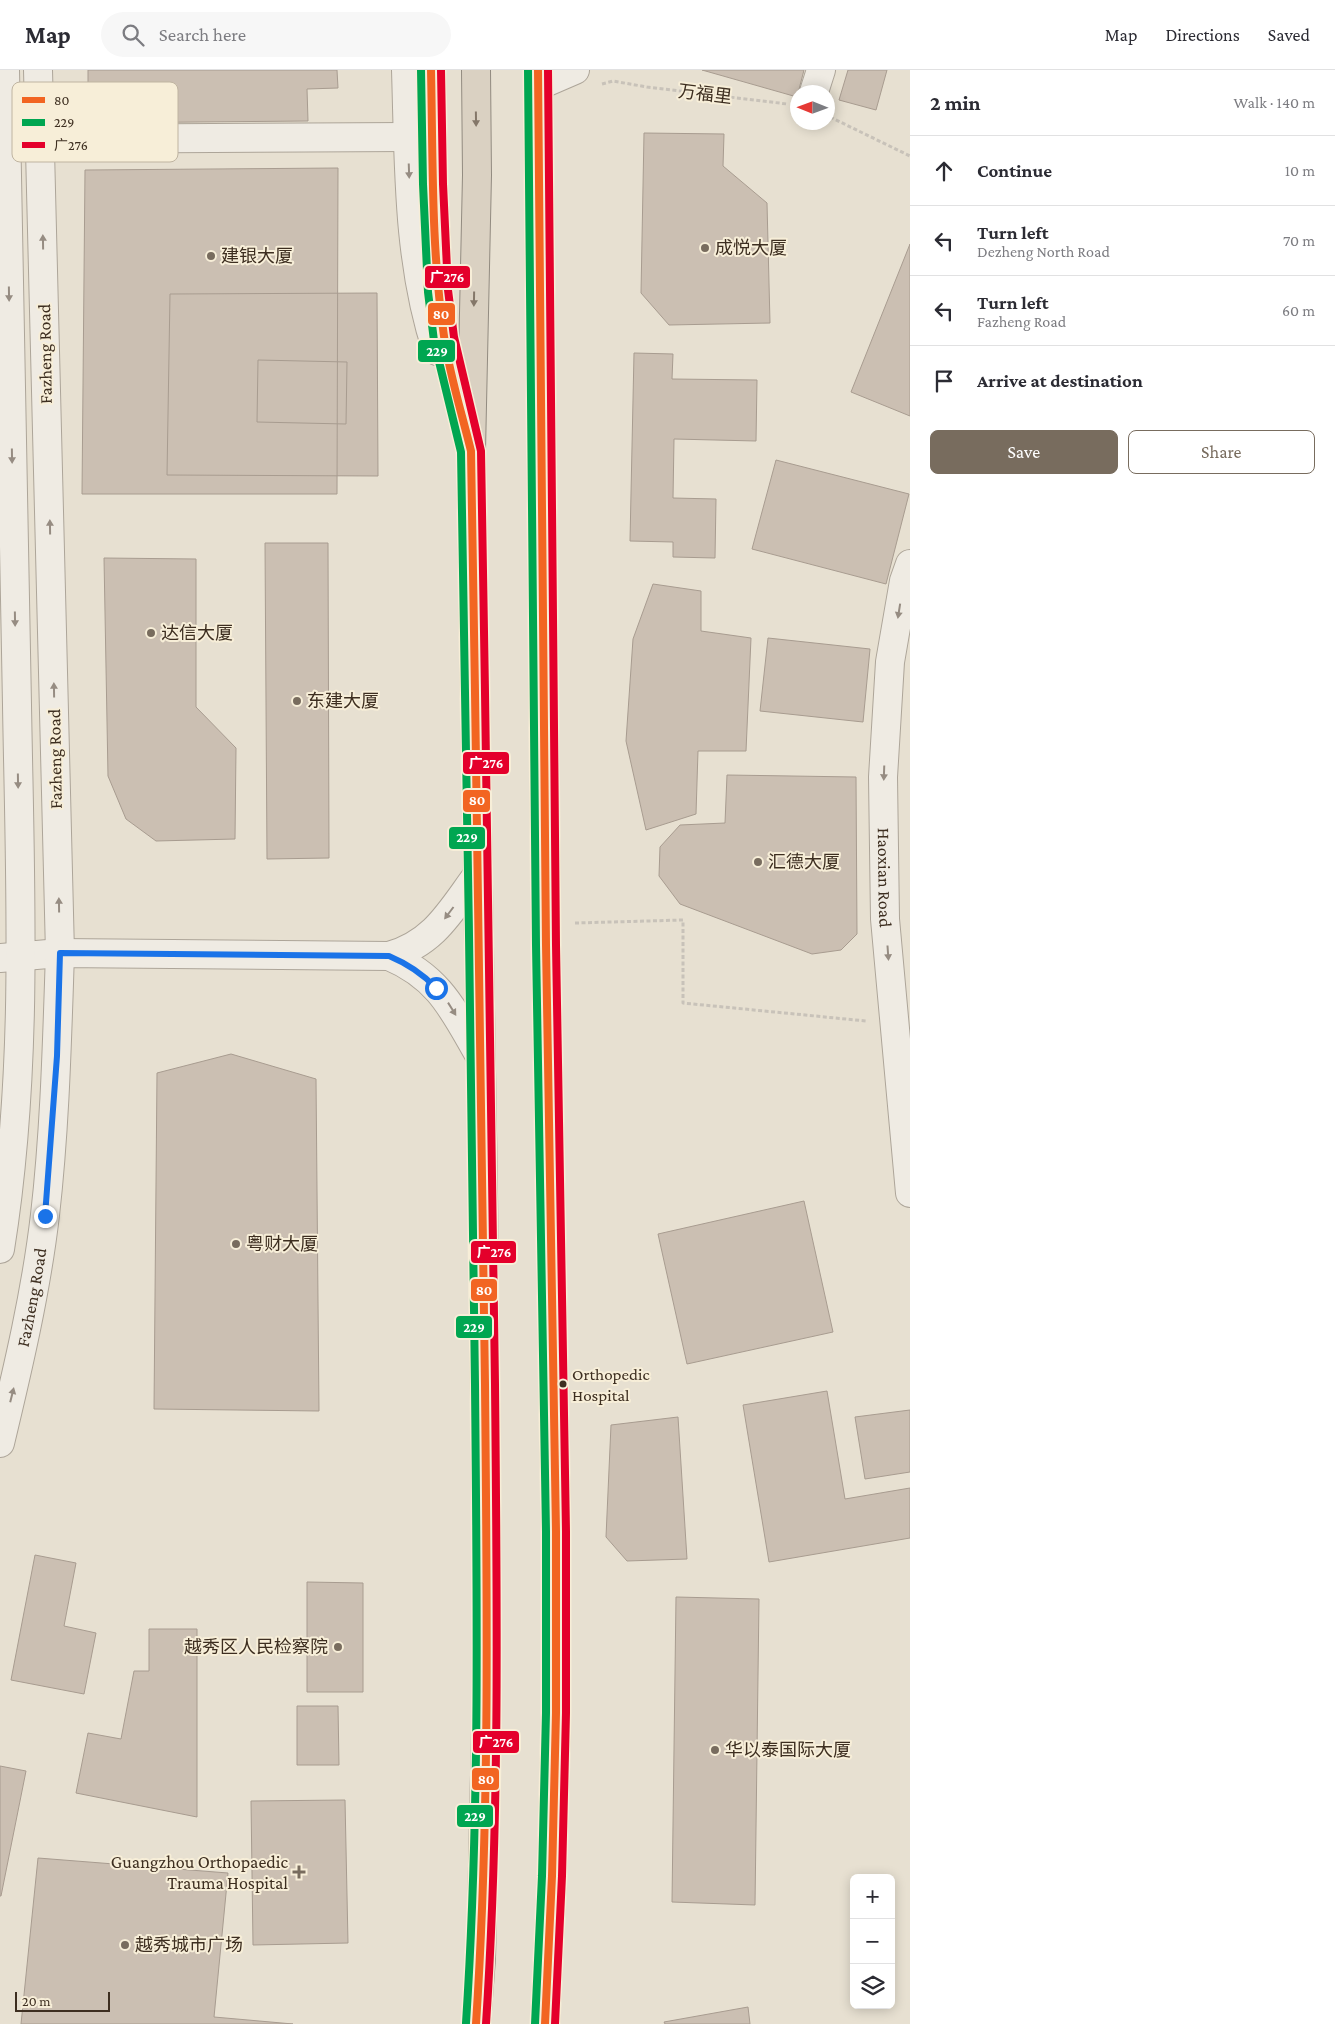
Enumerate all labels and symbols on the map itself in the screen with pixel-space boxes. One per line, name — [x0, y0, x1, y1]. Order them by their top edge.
street label: 万福里 — [677, 81, 733, 107]
legend — [12, 82, 178, 162]
north arrow — [790, 85, 835, 130]
text: 80 — [54, 92, 70, 108]
one-way arrow — [473, 111, 481, 127]
text: 229 — [54, 114, 74, 130]
text: 广276 — [54, 137, 88, 153]
one-way arrow — [406, 163, 414, 179]
one-way arrow — [38, 234, 46, 250]
place label: 成悦大厦 — [715, 238, 787, 258]
marker: 成悦大厦 — [699, 242, 711, 254]
place label: 建银大厦 — [221, 246, 293, 266]
marker: 建银大厦 — [205, 250, 217, 262]
line badge: 广276 — [424, 265, 471, 289]
text: 广276 — [430, 269, 464, 285]
one-way arrow — [5, 286, 13, 302]
one-way arrow — [470, 291, 478, 307]
line badge: 80 — [427, 302, 456, 326]
street label: Fazheng Road — [34, 303, 56, 404]
text: 80 — [433, 306, 449, 322]
line badge: 229 — [417, 339, 456, 363]
text: 229 — [426, 343, 448, 359]
one-way arrow — [8, 448, 16, 464]
one-way arrow — [45, 519, 53, 535]
one-way arrow — [895, 604, 903, 620]
one-way arrow — [11, 611, 19, 627]
place label: 达信大厦 — [161, 623, 233, 643]
marker: 达信大厦 — [145, 627, 157, 639]
one-way arrow — [49, 681, 57, 697]
place label: 东建大厦 — [307, 691, 379, 711]
marker: 东建大厦 — [291, 695, 303, 707]
street label: Fazheng Road — [44, 708, 66, 809]
line badge: 广276 — [462, 751, 510, 775]
text: 广276 — [469, 755, 503, 771]
one-way arrow — [879, 765, 887, 781]
one-way arrow — [14, 773, 22, 789]
line badge: 80 — [462, 789, 491, 813]
text: 80 — [469, 792, 485, 808]
line badge: 229 — [448, 826, 486, 850]
street label: Haoxian Road — [874, 827, 896, 929]
text: 229 — [456, 829, 478, 845]
place label: 汇德大厦 — [768, 852, 840, 872]
marker: 汇德大厦 — [752, 856, 764, 868]
one-way arrow — [55, 896, 63, 912]
one-way arrow — [443, 906, 454, 919]
one-way arrow — [884, 945, 892, 961]
route start — [425, 977, 448, 1000]
one-way arrow — [447, 1002, 457, 1015]
route end — [34, 1205, 57, 1228]
place label: 粤财大厦 — [246, 1234, 318, 1254]
marker: 粤财大厦 — [230, 1238, 242, 1250]
line badge: 广276 — [470, 1240, 517, 1264]
text: 广276 — [477, 1244, 511, 1260]
street label: Fazheng Road — [13, 1246, 51, 1349]
line badge: 80 — [470, 1278, 498, 1302]
text: 80 — [476, 1282, 492, 1298]
line badge: 229 — [455, 1315, 493, 1339]
text: 229 — [463, 1319, 485, 1335]
place label: Orthopedic Hospital — [572, 1365, 649, 1405]
marker: Orthopedic Hospital — [558, 1379, 568, 1389]
one-way arrow — [8, 1388, 16, 1403]
place label: 越秀区人民检察院 — [184, 1637, 328, 1657]
marker: 越秀区人民检察院 — [332, 1641, 344, 1653]
line badge: 广276 — [472, 1730, 520, 1754]
text: 广276 — [479, 1734, 513, 1750]
place label: 华以泰国际大厦 — [725, 1740, 851, 1760]
marker: 华以泰国际大厦 — [709, 1744, 721, 1756]
line badge: 80 — [471, 1767, 500, 1791]
text: 80 — [478, 1771, 494, 1787]
line badge: 229 — [456, 1804, 494, 1828]
text: 229 — [464, 1808, 486, 1824]
place label: Guangzhou Orthopaedic Trauma Hospital — [111, 1852, 289, 1893]
marker: Guangzhou Orthopaedic Trauma Hospital — [292, 1865, 306, 1879]
place label: 越秀城市广场 — [135, 1935, 243, 1955]
marker: 越秀城市广场 — [119, 1939, 131, 1951]
scale bar — [15, 1989, 110, 2012]

